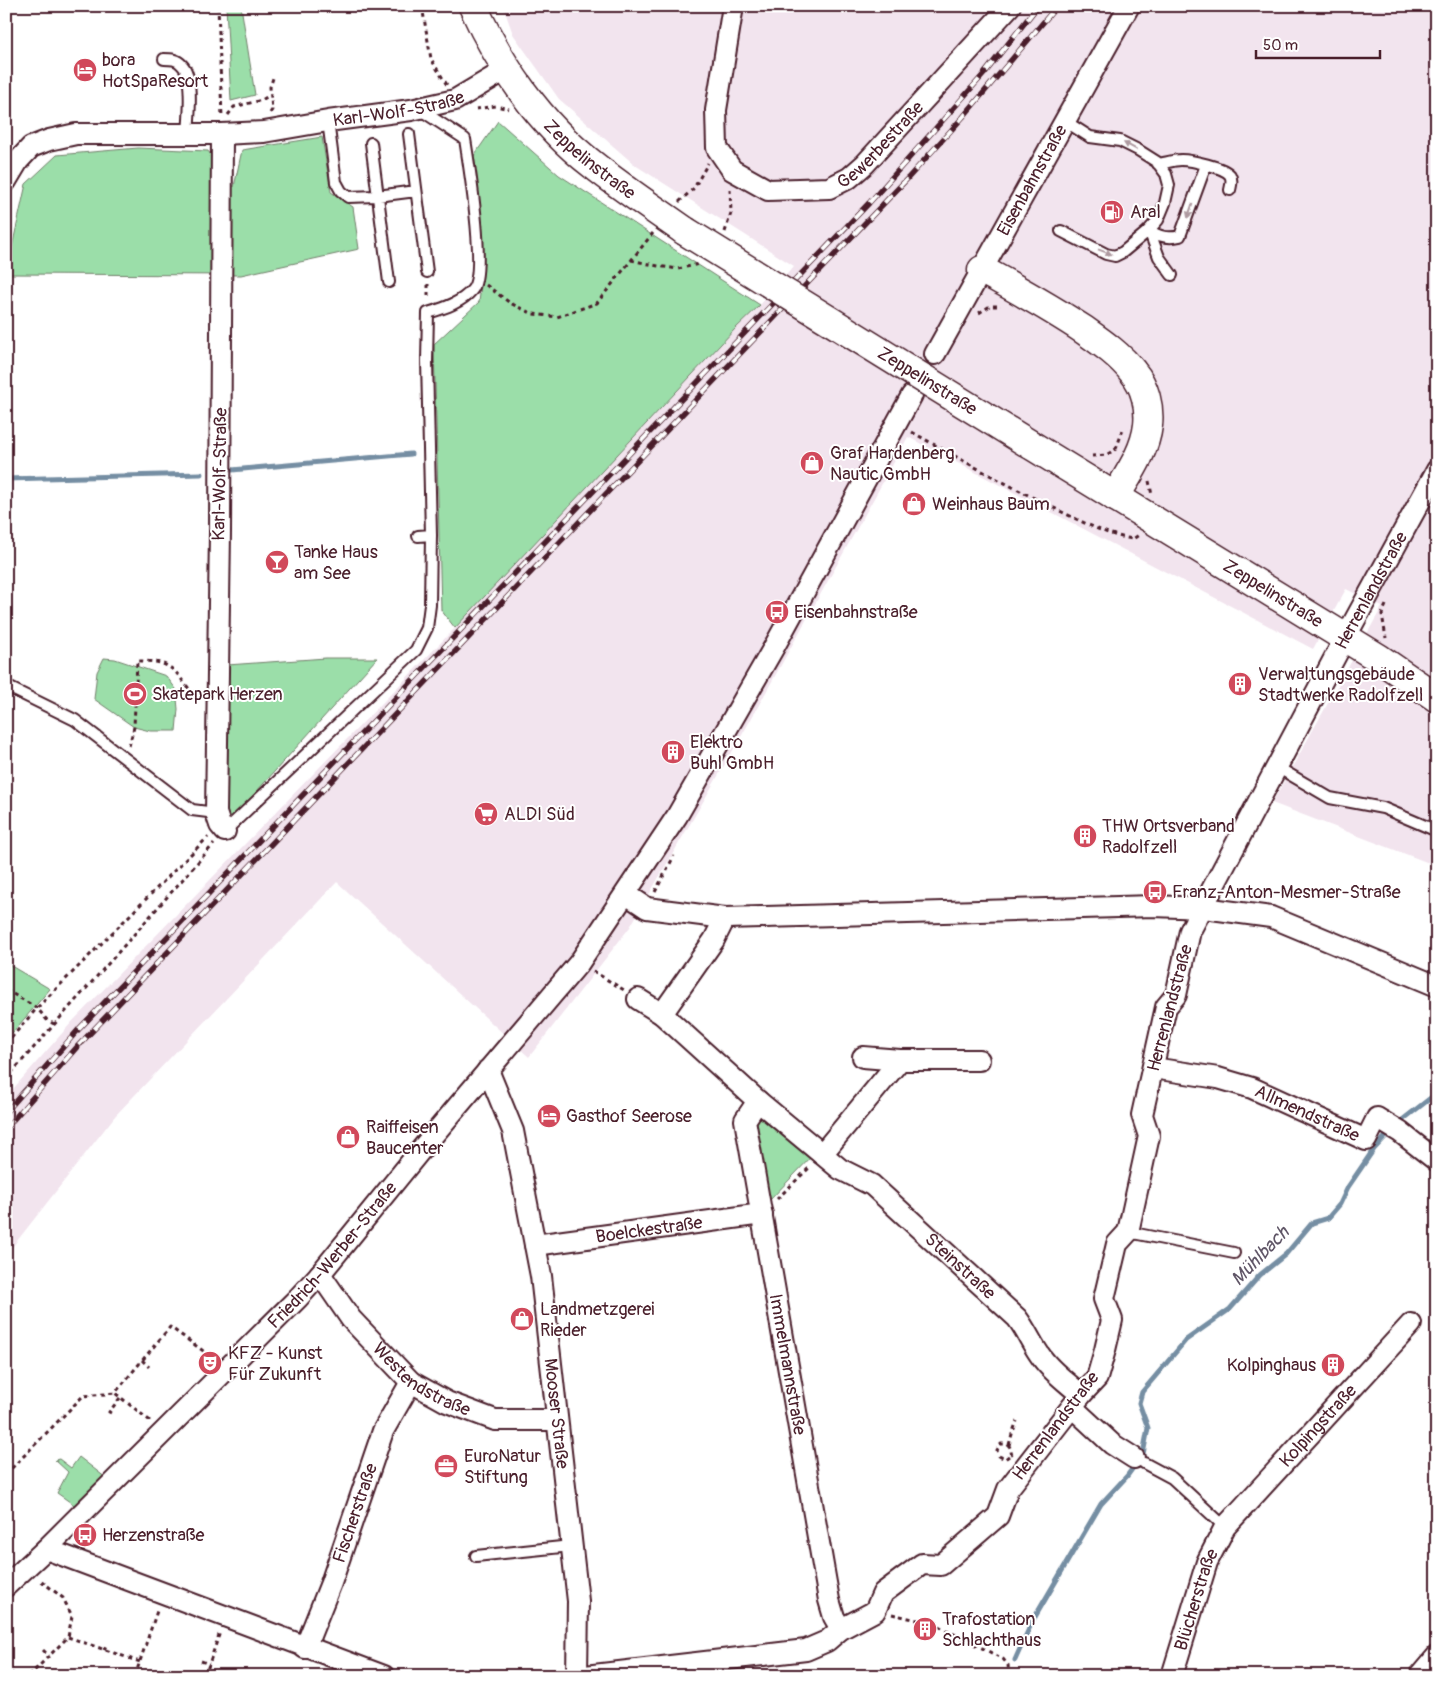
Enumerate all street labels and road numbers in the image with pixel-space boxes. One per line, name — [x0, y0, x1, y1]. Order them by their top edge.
street label: Karl-Wolf-Straße — [331, 85, 469, 132]
street label: Gewerbestraße — [833, 96, 929, 194]
street label: Zeppelinstraße — [539, 114, 640, 204]
street label: Eisenbahnstraße — [992, 120, 1072, 240]
street label: Zeppelinstraße — [873, 341, 982, 420]
street label: Karl-Wolf-Straße — [207, 407, 233, 541]
street label: Herrenlandstraße — [1330, 527, 1413, 653]
street label: Zeppelinstraße — [1219, 554, 1327, 633]
street label: Herrenlandstraße — [1142, 942, 1198, 1074]
street label: Allmendstraße — [1251, 1079, 1363, 1147]
street label: Friedrich-Werber-Straße — [263, 1177, 402, 1333]
street label: Boelckestraße — [594, 1211, 704, 1248]
street label: Steinstraße — [920, 1228, 1001, 1304]
street label: Immelmannstraße — [764, 1292, 811, 1437]
street label: Westendstraße — [368, 1337, 474, 1421]
street label: Mooser Straße — [539, 1357, 574, 1470]
street label: Herrenlandstraße — [1008, 1367, 1105, 1485]
street label: Kolpingstraße — [1274, 1379, 1362, 1472]
street label: Fischerstraße — [327, 1460, 383, 1566]
street label: Blücherstraße — [1169, 1545, 1223, 1653]

